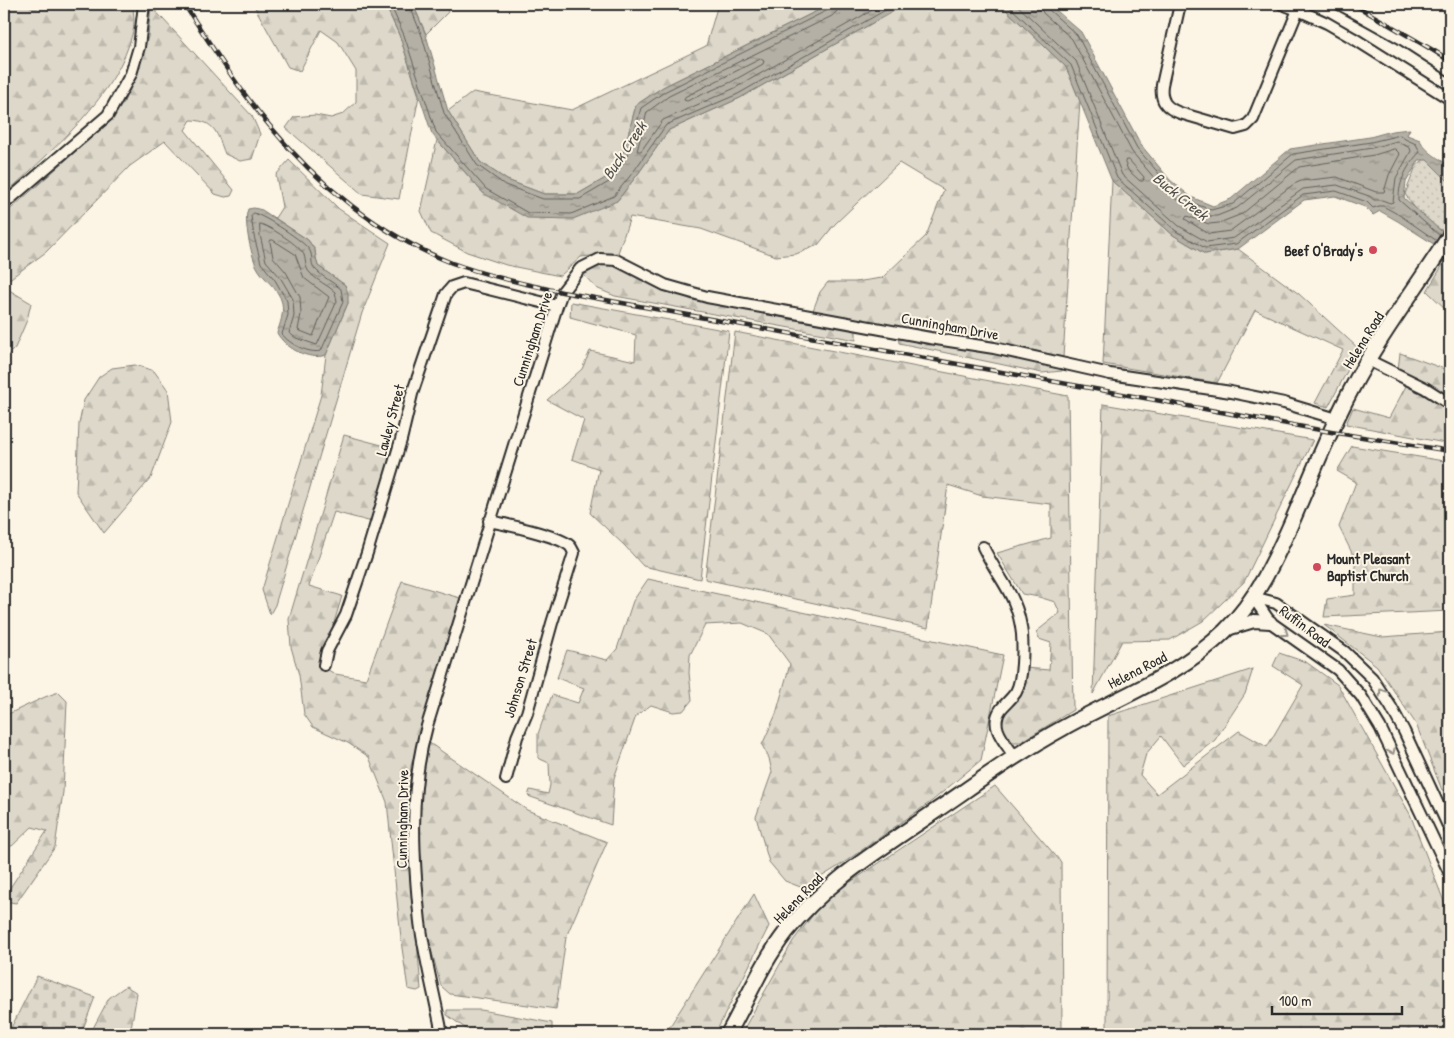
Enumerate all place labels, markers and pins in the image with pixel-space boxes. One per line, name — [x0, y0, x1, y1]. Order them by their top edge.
place label: Beef O'Brady's — [1284, 240, 1363, 262]
marker: Beef O'Brady's — [1367, 244, 1379, 256]
place label: Mount Pleasant Baptist Church — [1327, 548, 1411, 587]
marker: Mount Pleasant Baptist Church — [1311, 561, 1323, 573]

